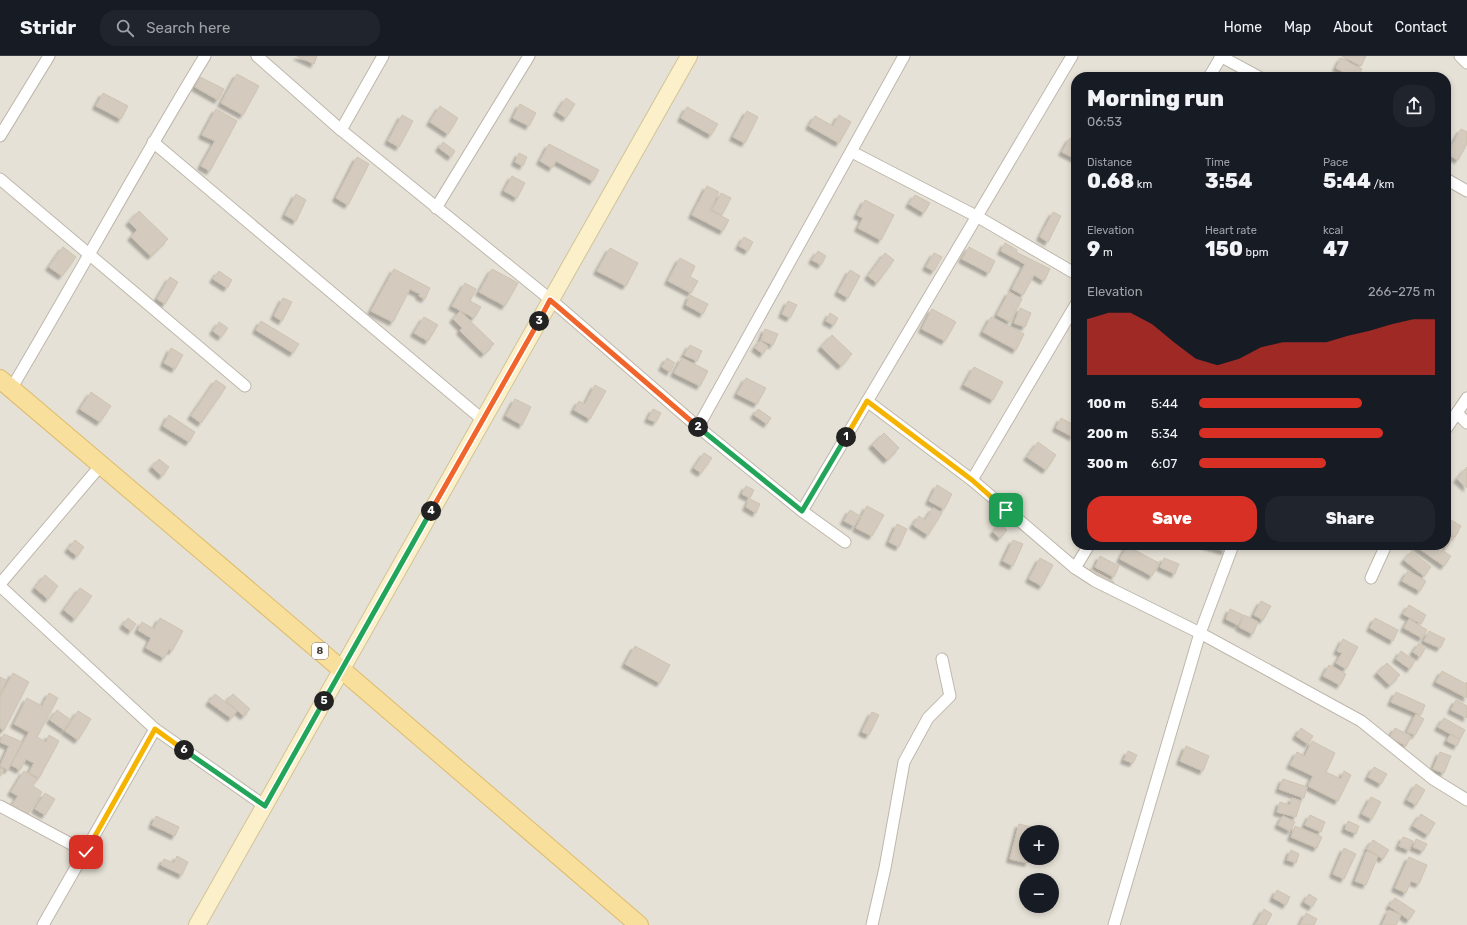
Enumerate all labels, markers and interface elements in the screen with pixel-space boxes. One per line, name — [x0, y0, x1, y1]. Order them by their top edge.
search box — [100, 10, 380, 46]
text: Stridr — [20, 16, 76, 39]
icon: search — [114, 17, 136, 39]
text: Search here — [146, 19, 230, 37]
text: Home — [1224, 19, 1262, 36]
text: Map — [1284, 19, 1311, 36]
text: About — [1333, 19, 1373, 36]
text: Contact — [1395, 19, 1447, 36]
text: Morning run — [1087, 85, 1224, 112]
button: share — [1393, 85, 1435, 127]
text: 06:53 — [1087, 114, 1122, 129]
text: Distance — [1087, 156, 1132, 169]
text: Time — [1205, 156, 1230, 169]
text: Pace — [1323, 156, 1348, 169]
text: 0.68 — [1087, 169, 1134, 193]
text: 3:54 — [1205, 169, 1252, 193]
text: 5:44 — [1323, 169, 1371, 193]
text: km — [1134, 178, 1152, 191]
text: /km — [1371, 178, 1394, 191]
text: Elevation — [1087, 224, 1134, 237]
text: Heart rate — [1205, 224, 1257, 237]
text: kcal — [1323, 224, 1343, 237]
text: 9 — [1087, 237, 1100, 261]
text: 150 — [1205, 237, 1243, 261]
text: 47 — [1323, 237, 1349, 261]
text: m — [1100, 246, 1113, 259]
text: bpm — [1243, 246, 1268, 259]
text: Elevation — [1087, 284, 1143, 299]
text: 266–275 m — [1368, 284, 1435, 299]
pin: 3 — [529, 311, 549, 331]
text: 3 — [535, 314, 543, 327]
text: 100 m — [1087, 396, 1126, 411]
text: 5:44 — [1151, 396, 1178, 411]
pin: 2 — [688, 417, 708, 437]
text: 2 — [694, 420, 702, 433]
text: 200 m — [1087, 426, 1128, 441]
text: 5:34 — [1151, 426, 1178, 441]
pin: 1 — [836, 427, 856, 447]
text: 1 — [843, 430, 849, 443]
text: 300 m — [1087, 456, 1128, 471]
text: 6:07 — [1151, 456, 1177, 471]
pin — [989, 493, 1023, 527]
button: Save — [1087, 496, 1257, 542]
button: Share — [1265, 496, 1435, 542]
icon: arrive — [995, 499, 1017, 521]
pin: 4 — [421, 501, 441, 521]
text: 4 — [427, 504, 435, 517]
road number: 8 — [312, 643, 328, 659]
pin: 5 — [314, 691, 334, 711]
text: 5 — [320, 694, 328, 707]
pin: 6 — [174, 740, 194, 760]
text: 6 — [180, 743, 188, 756]
map controls — [1019, 825, 1059, 913]
button: + — [1019, 825, 1059, 865]
pin — [69, 835, 103, 869]
icon: check — [75, 841, 97, 863]
button: − — [1019, 873, 1059, 913]

